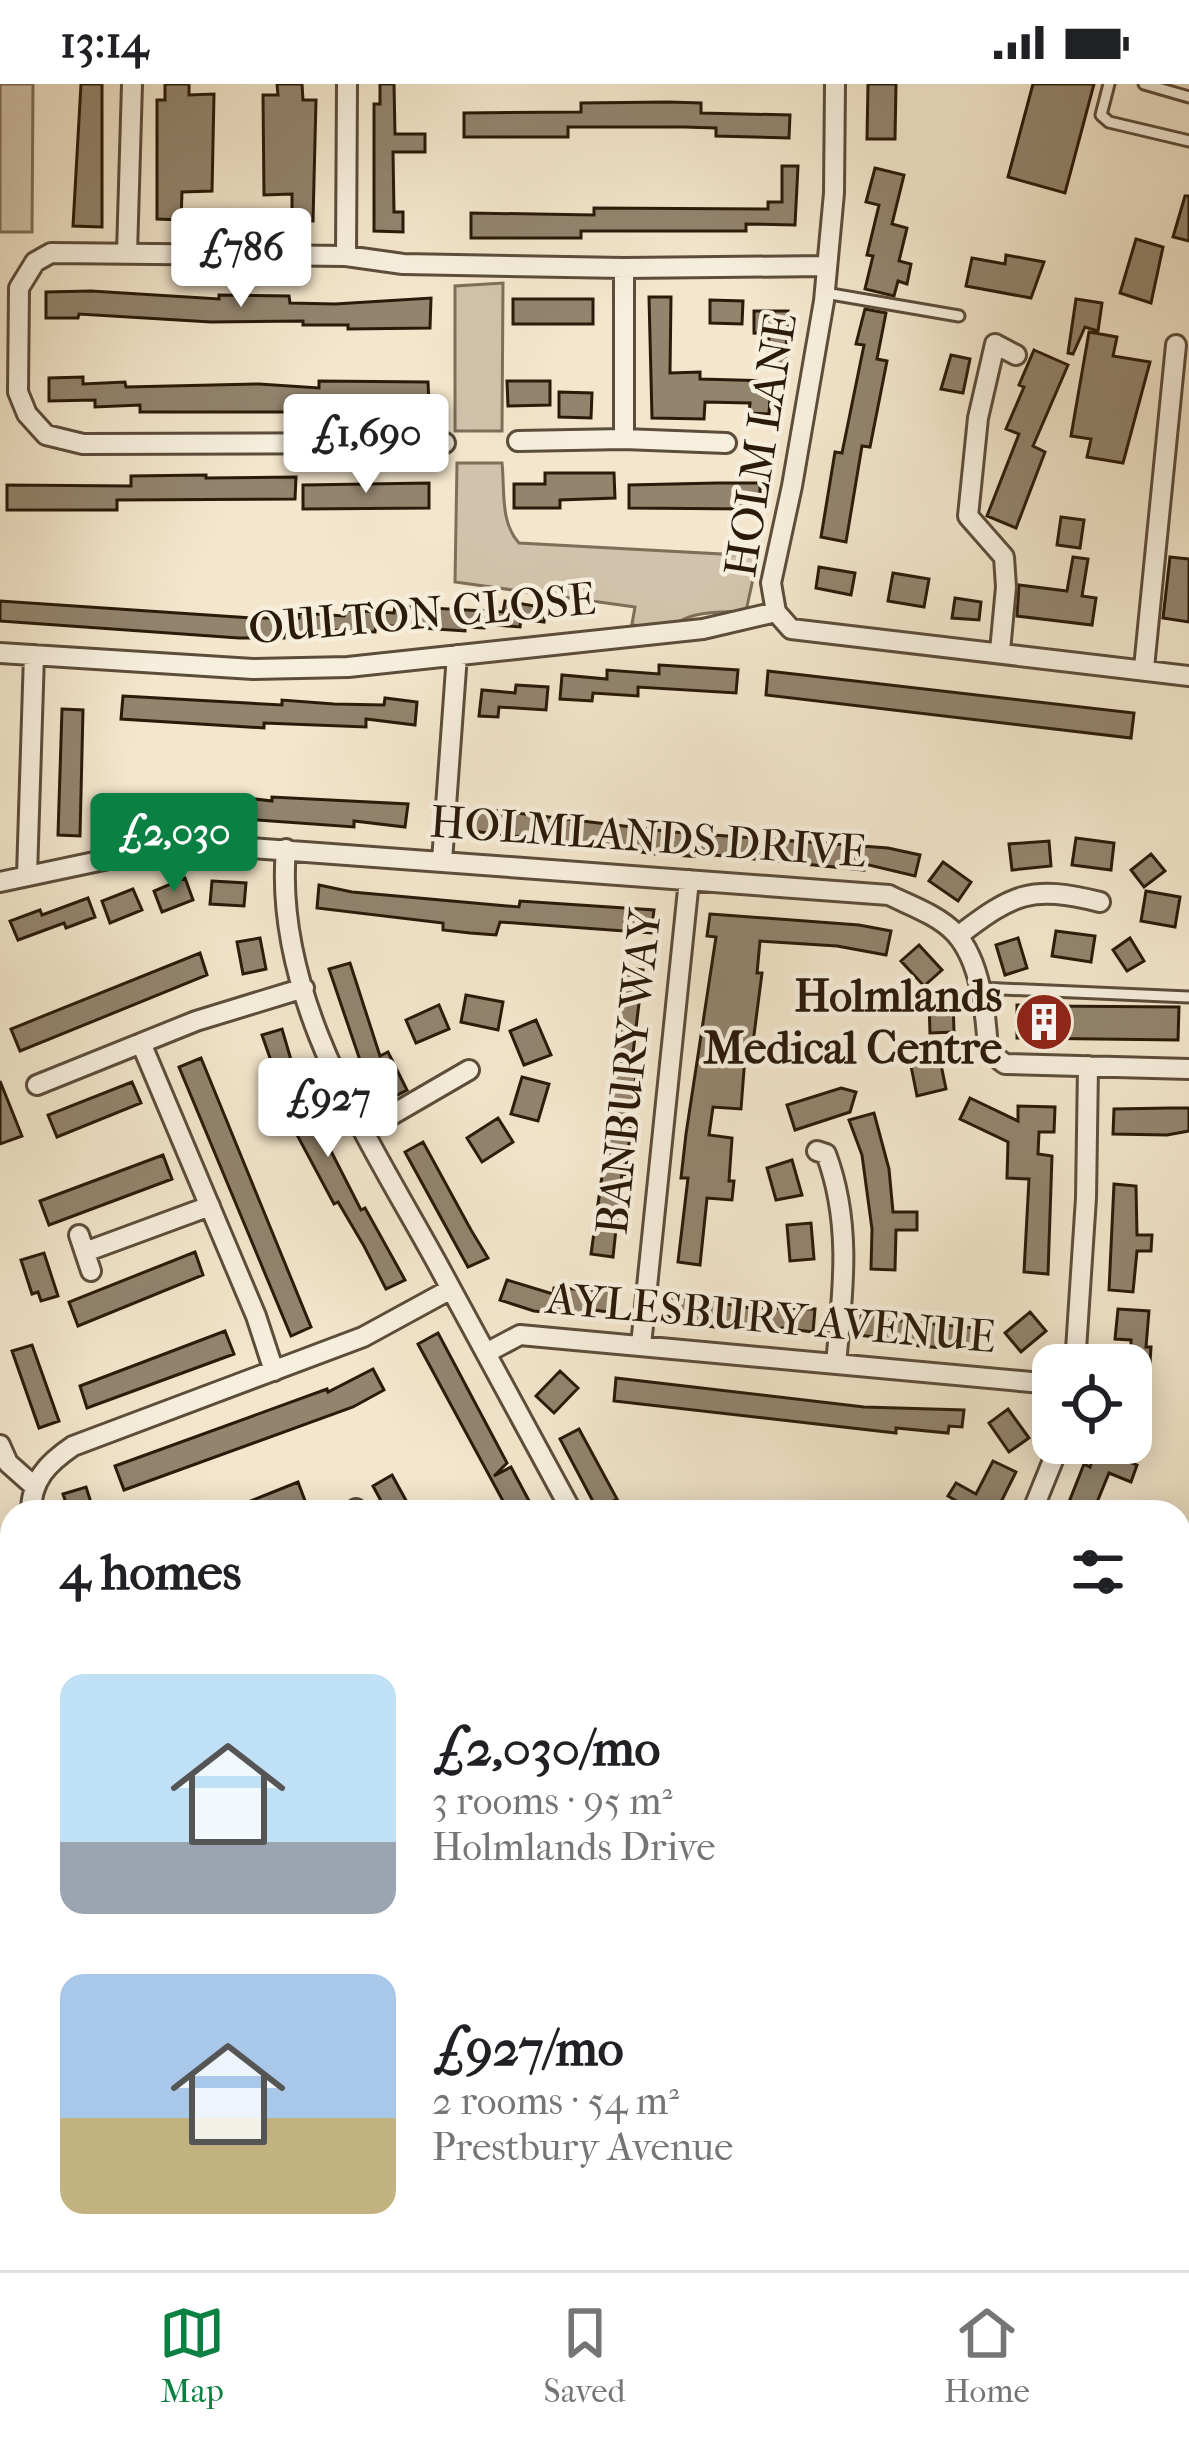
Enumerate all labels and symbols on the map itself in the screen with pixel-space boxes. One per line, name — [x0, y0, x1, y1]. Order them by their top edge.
pin: £786 — [170, 208, 312, 310]
street label: HOLM LANE — [714, 309, 808, 581]
pin: £1,690 — [268, 394, 464, 496]
street label: OULTON CLOSE — [246, 572, 598, 656]
pin: £2,030 — [76, 793, 272, 895]
street label: HOLMLANDS DRIVE — [428, 795, 868, 879]
street label: BANBURY WAY — [586, 905, 673, 1237]
place label: Holmlands Medical Centre — [703, 970, 1002, 1075]
building icon: Holmlands Medical Centre — [1013, 991, 1075, 1053]
pin: £927 — [257, 1058, 399, 1160]
street label: AYLESBURY AVENUE — [542, 1272, 998, 1364]

